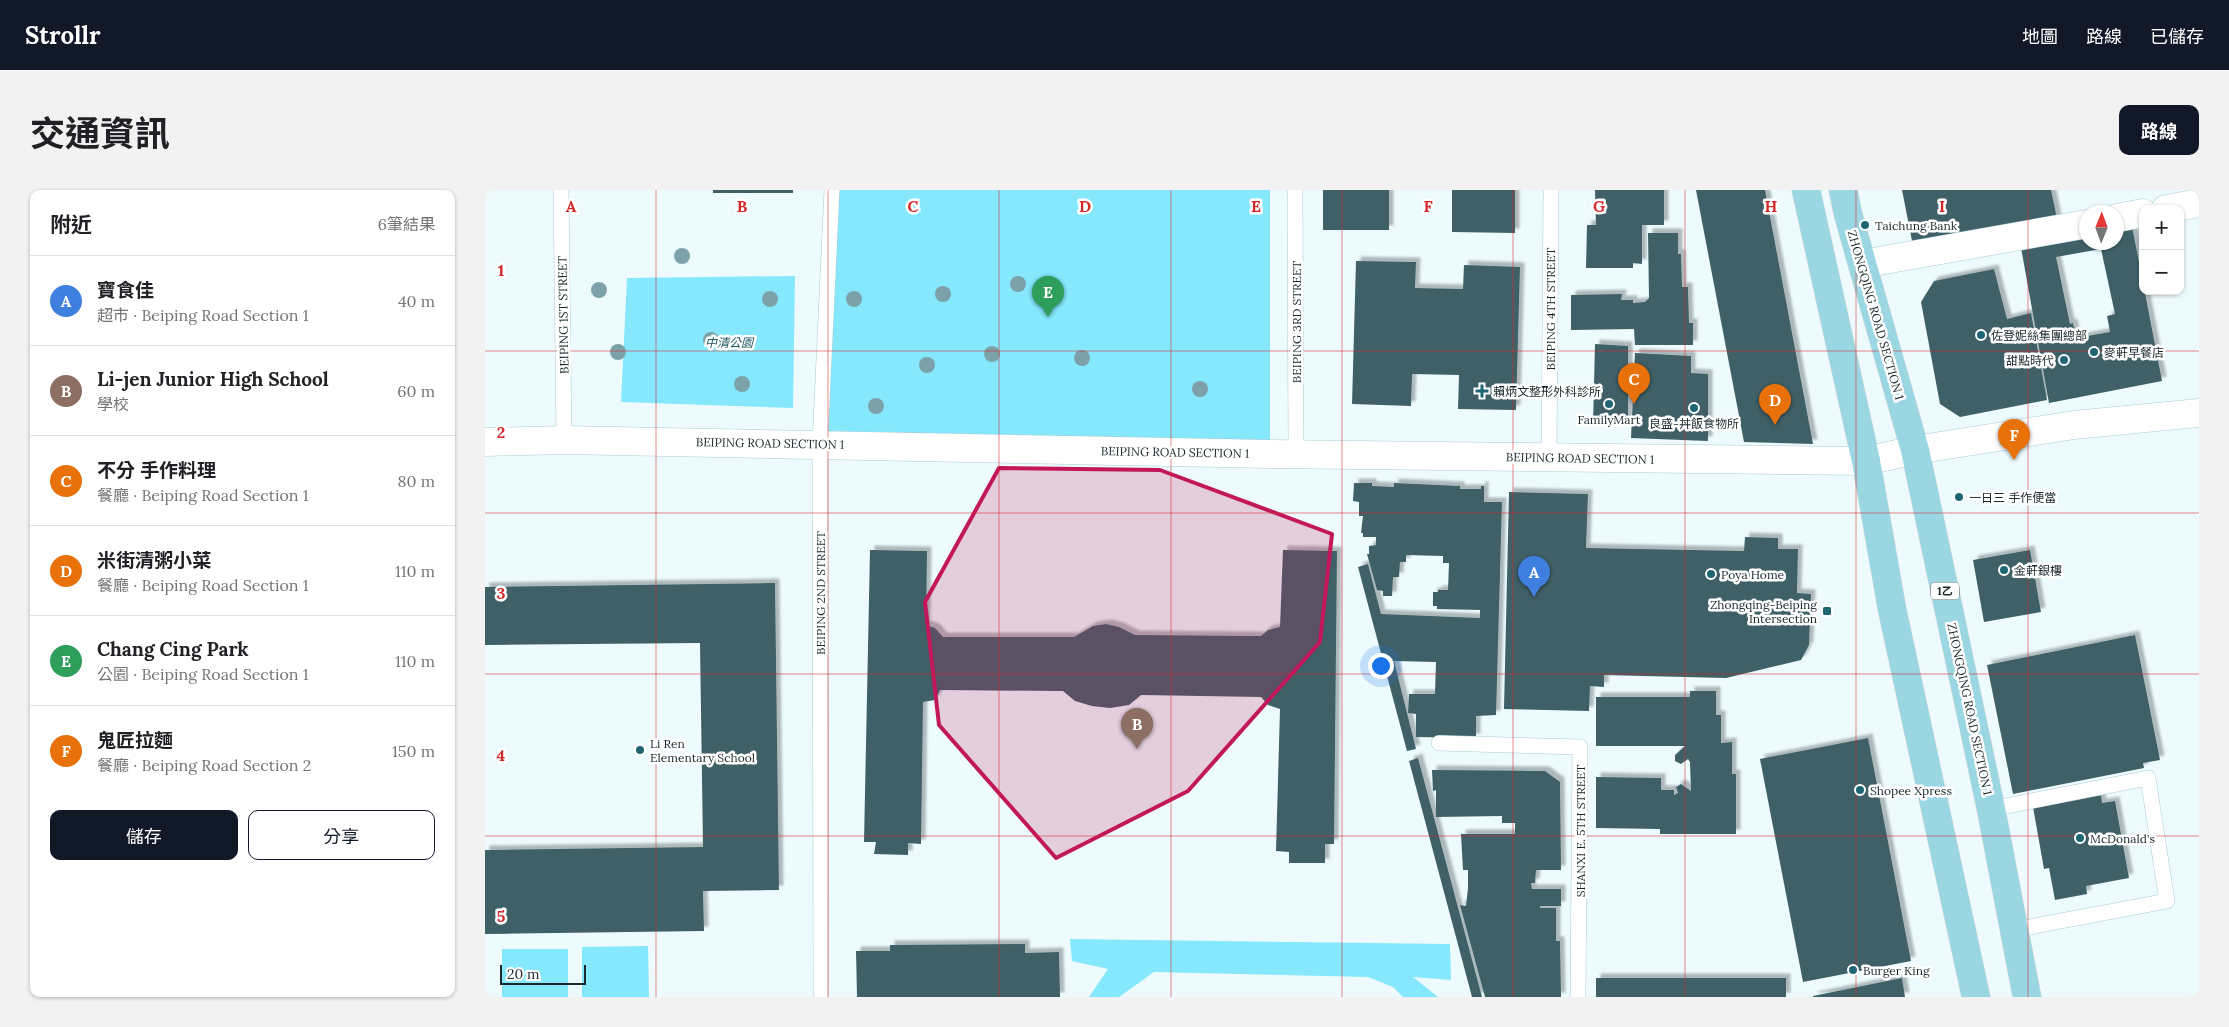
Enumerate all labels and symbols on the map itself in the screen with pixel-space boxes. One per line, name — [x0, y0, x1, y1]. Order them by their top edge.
text: A — [566, 196, 577, 216]
text: B — [737, 196, 748, 216]
text: C — [907, 196, 919, 216]
text: D — [1079, 196, 1091, 216]
text: E — [1251, 196, 1261, 216]
text: F — [1423, 196, 1433, 216]
text: G — [1593, 196, 1605, 216]
text: H — [1765, 196, 1778, 216]
text: I — [1939, 196, 1945, 216]
north arrow — [2079, 205, 2124, 250]
place label: Taichung Bank — [1875, 218, 1958, 233]
marker: Taichung Bank — [1859, 219, 1871, 231]
street label: ZHONGQING ROAD SECTION 1 — [1845, 228, 1907, 402]
street label: BEIPING 4TH STREET — [1543, 247, 1558, 370]
street label: BEIPING 1ST STREET — [554, 256, 572, 374]
text: 1 — [498, 260, 504, 280]
street label: BEIPING 3RD STREET — [1289, 260, 1304, 383]
pin: E — [1032, 276, 1064, 317]
place label: 佐登妮絲集團總部 — [1991, 328, 2087, 343]
marker: 佐登妮絲集團總部 — [1975, 329, 1987, 341]
park label: 中清公園 — [705, 335, 755, 350]
place label: 麥軒早餐店 — [2104, 345, 2164, 360]
marker: 麥軒早餐店 — [2088, 346, 2100, 358]
place label: 甜點時代 — [2006, 353, 2054, 368]
marker: 甜點時代 — [2058, 354, 2070, 366]
pin: C — [1618, 363, 1650, 404]
marker: 賴炳文整形外科診所 — [1475, 384, 1489, 398]
place label: 賴炳文整形外科診所 — [1493, 384, 1601, 399]
pin: D — [1759, 384, 1791, 425]
marker: FamilyMart — [1603, 398, 1615, 410]
marker: 良盛-丼飯食物所 — [1688, 402, 1700, 414]
place label: FamilyMart — [1578, 412, 1641, 427]
place label: 良盛-丼飯食物所 — [1649, 416, 1739, 431]
pin: F — [1998, 419, 2030, 460]
text: 2 — [497, 422, 505, 442]
street label: BEIPING ROAD SECTION 1 — [696, 434, 844, 452]
street label: BEIPING ROAD SECTION 1 — [1101, 443, 1249, 461]
street label: BEIPING ROAD SECTION 1 — [1506, 449, 1654, 467]
place label: 一日三 手作便當 — [1969, 490, 2056, 505]
marker: 一日三 手作便當 — [1953, 491, 1965, 503]
street label: BEIPING 2ND STREET — [813, 531, 828, 655]
pin: A — [1518, 556, 1550, 597]
place label: 金軒銀樓 — [2014, 563, 2062, 578]
marker: 金軒銀樓 — [1998, 564, 2010, 576]
place label: Poya Home — [1721, 567, 1785, 582]
marker: Poya Home — [1705, 568, 1717, 580]
road number: 1乙 — [1931, 582, 1959, 600]
text: 3 — [497, 583, 506, 603]
place label: Zhongqing-Beiping Intersection — [1710, 597, 1817, 626]
marker: Zhongqing-Beiping Intersection — [1821, 605, 1833, 617]
street label: ZHONGQING ROAD SECTION 1 — [1944, 621, 1996, 797]
your location — [1368, 653, 1394, 679]
pin: B — [1121, 708, 1153, 749]
place label: Li Ren Elementary School — [650, 736, 755, 765]
marker: Li Ren Elementary School — [634, 744, 646, 756]
text: 4 — [497, 745, 506, 765]
street label: SHANXI E. 5TH STREET — [1573, 764, 1588, 897]
place label: Shopee Xpress — [1870, 783, 1952, 798]
marker: Shopee Xpress — [1854, 784, 1866, 796]
place label: McDonald's — [2090, 831, 2155, 846]
marker: McDonald's — [2074, 832, 2086, 844]
text: 5 — [497, 906, 506, 926]
scale bar — [500, 962, 586, 985]
place label: Burger King — [1863, 963, 1930, 978]
marker: Burger King — [1847, 964, 1859, 976]

